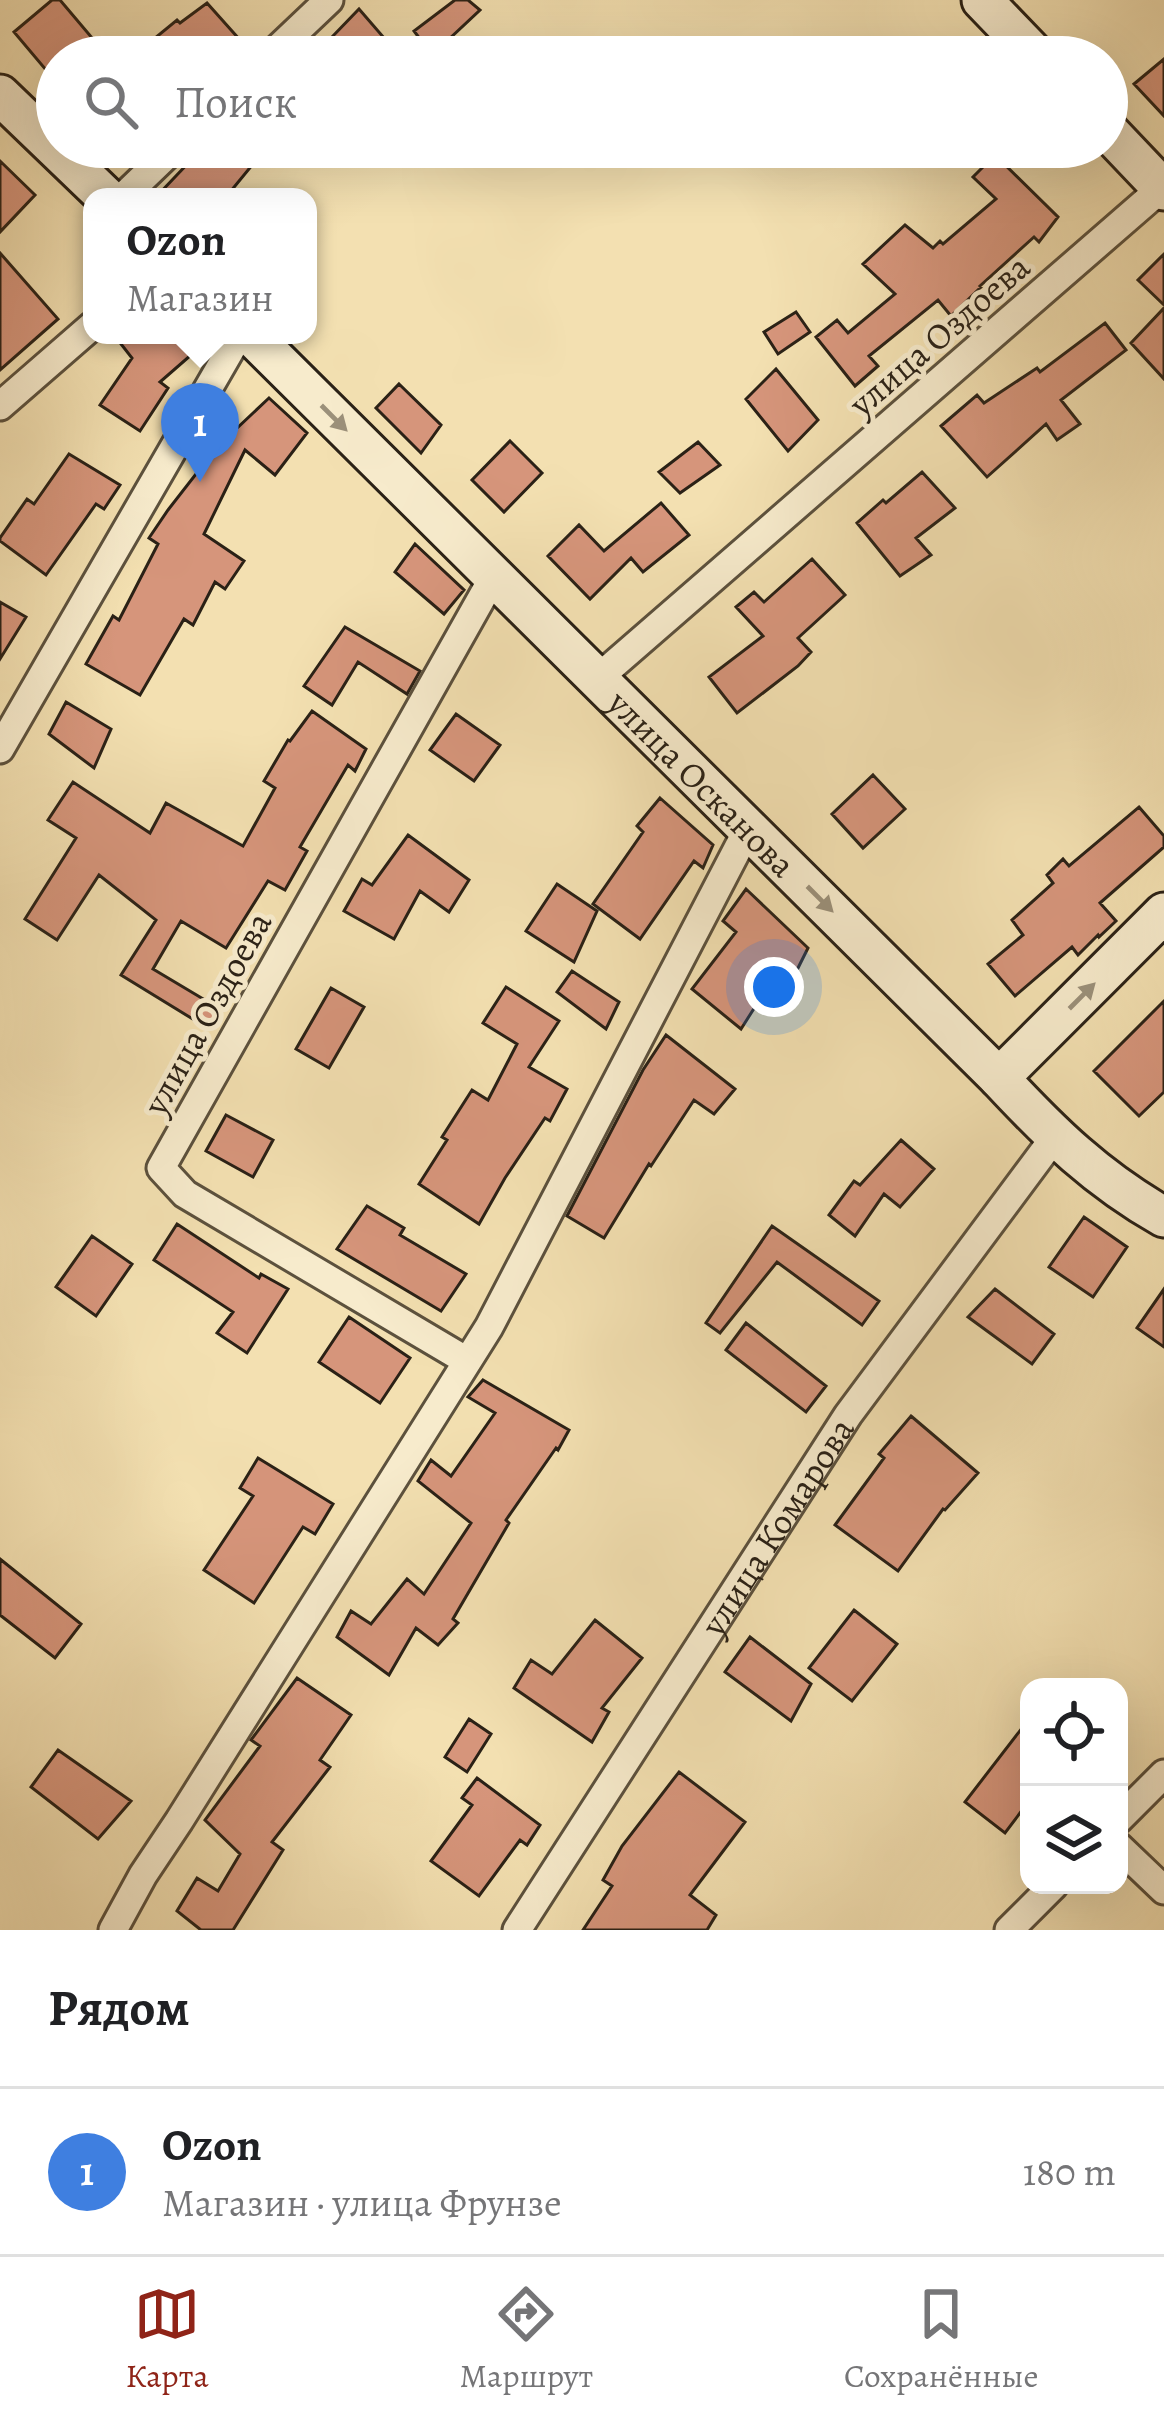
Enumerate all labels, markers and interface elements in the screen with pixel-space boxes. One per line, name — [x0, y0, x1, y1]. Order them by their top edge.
search box — [36, 36, 1128, 168]
icon: search — [78, 69, 144, 135]
text: Поиск — [174, 71, 297, 133]
popup — [83, 188, 317, 344]
text: Ozon — [126, 209, 226, 271]
street label: улица Оздоева — [837, 242, 1040, 428]
text: Магазин — [126, 271, 274, 324]
pin: 1 — [161, 383, 239, 482]
one-way arrow — [320, 404, 348, 432]
street label: улица Осканова — [597, 678, 807, 888]
one-way arrow — [806, 885, 834, 913]
street label: улица Оздоева — [130, 902, 283, 1124]
your location — [744, 957, 804, 1017]
one-way arrow — [1067, 982, 1096, 1010]
street label: улица Комарова — [688, 1407, 865, 1646]
map controls — [1020, 1678, 1128, 1894]
button: locate — [1020, 1678, 1128, 1786]
button: layers — [1020, 1786, 1128, 1894]
text: Рядом — [48, 1973, 190, 2043]
text: Ozon — [162, 2114, 262, 2176]
text: 1 — [80, 2145, 94, 2198]
text: 180 m — [1023, 2145, 1116, 2198]
text: Магазин · улица Фрунзе — [162, 2176, 562, 2229]
tab: Карта — [125, 2281, 209, 2398]
tab: Маршрут — [459, 2281, 593, 2398]
tab: Сохранённые — [844, 2281, 1039, 2398]

